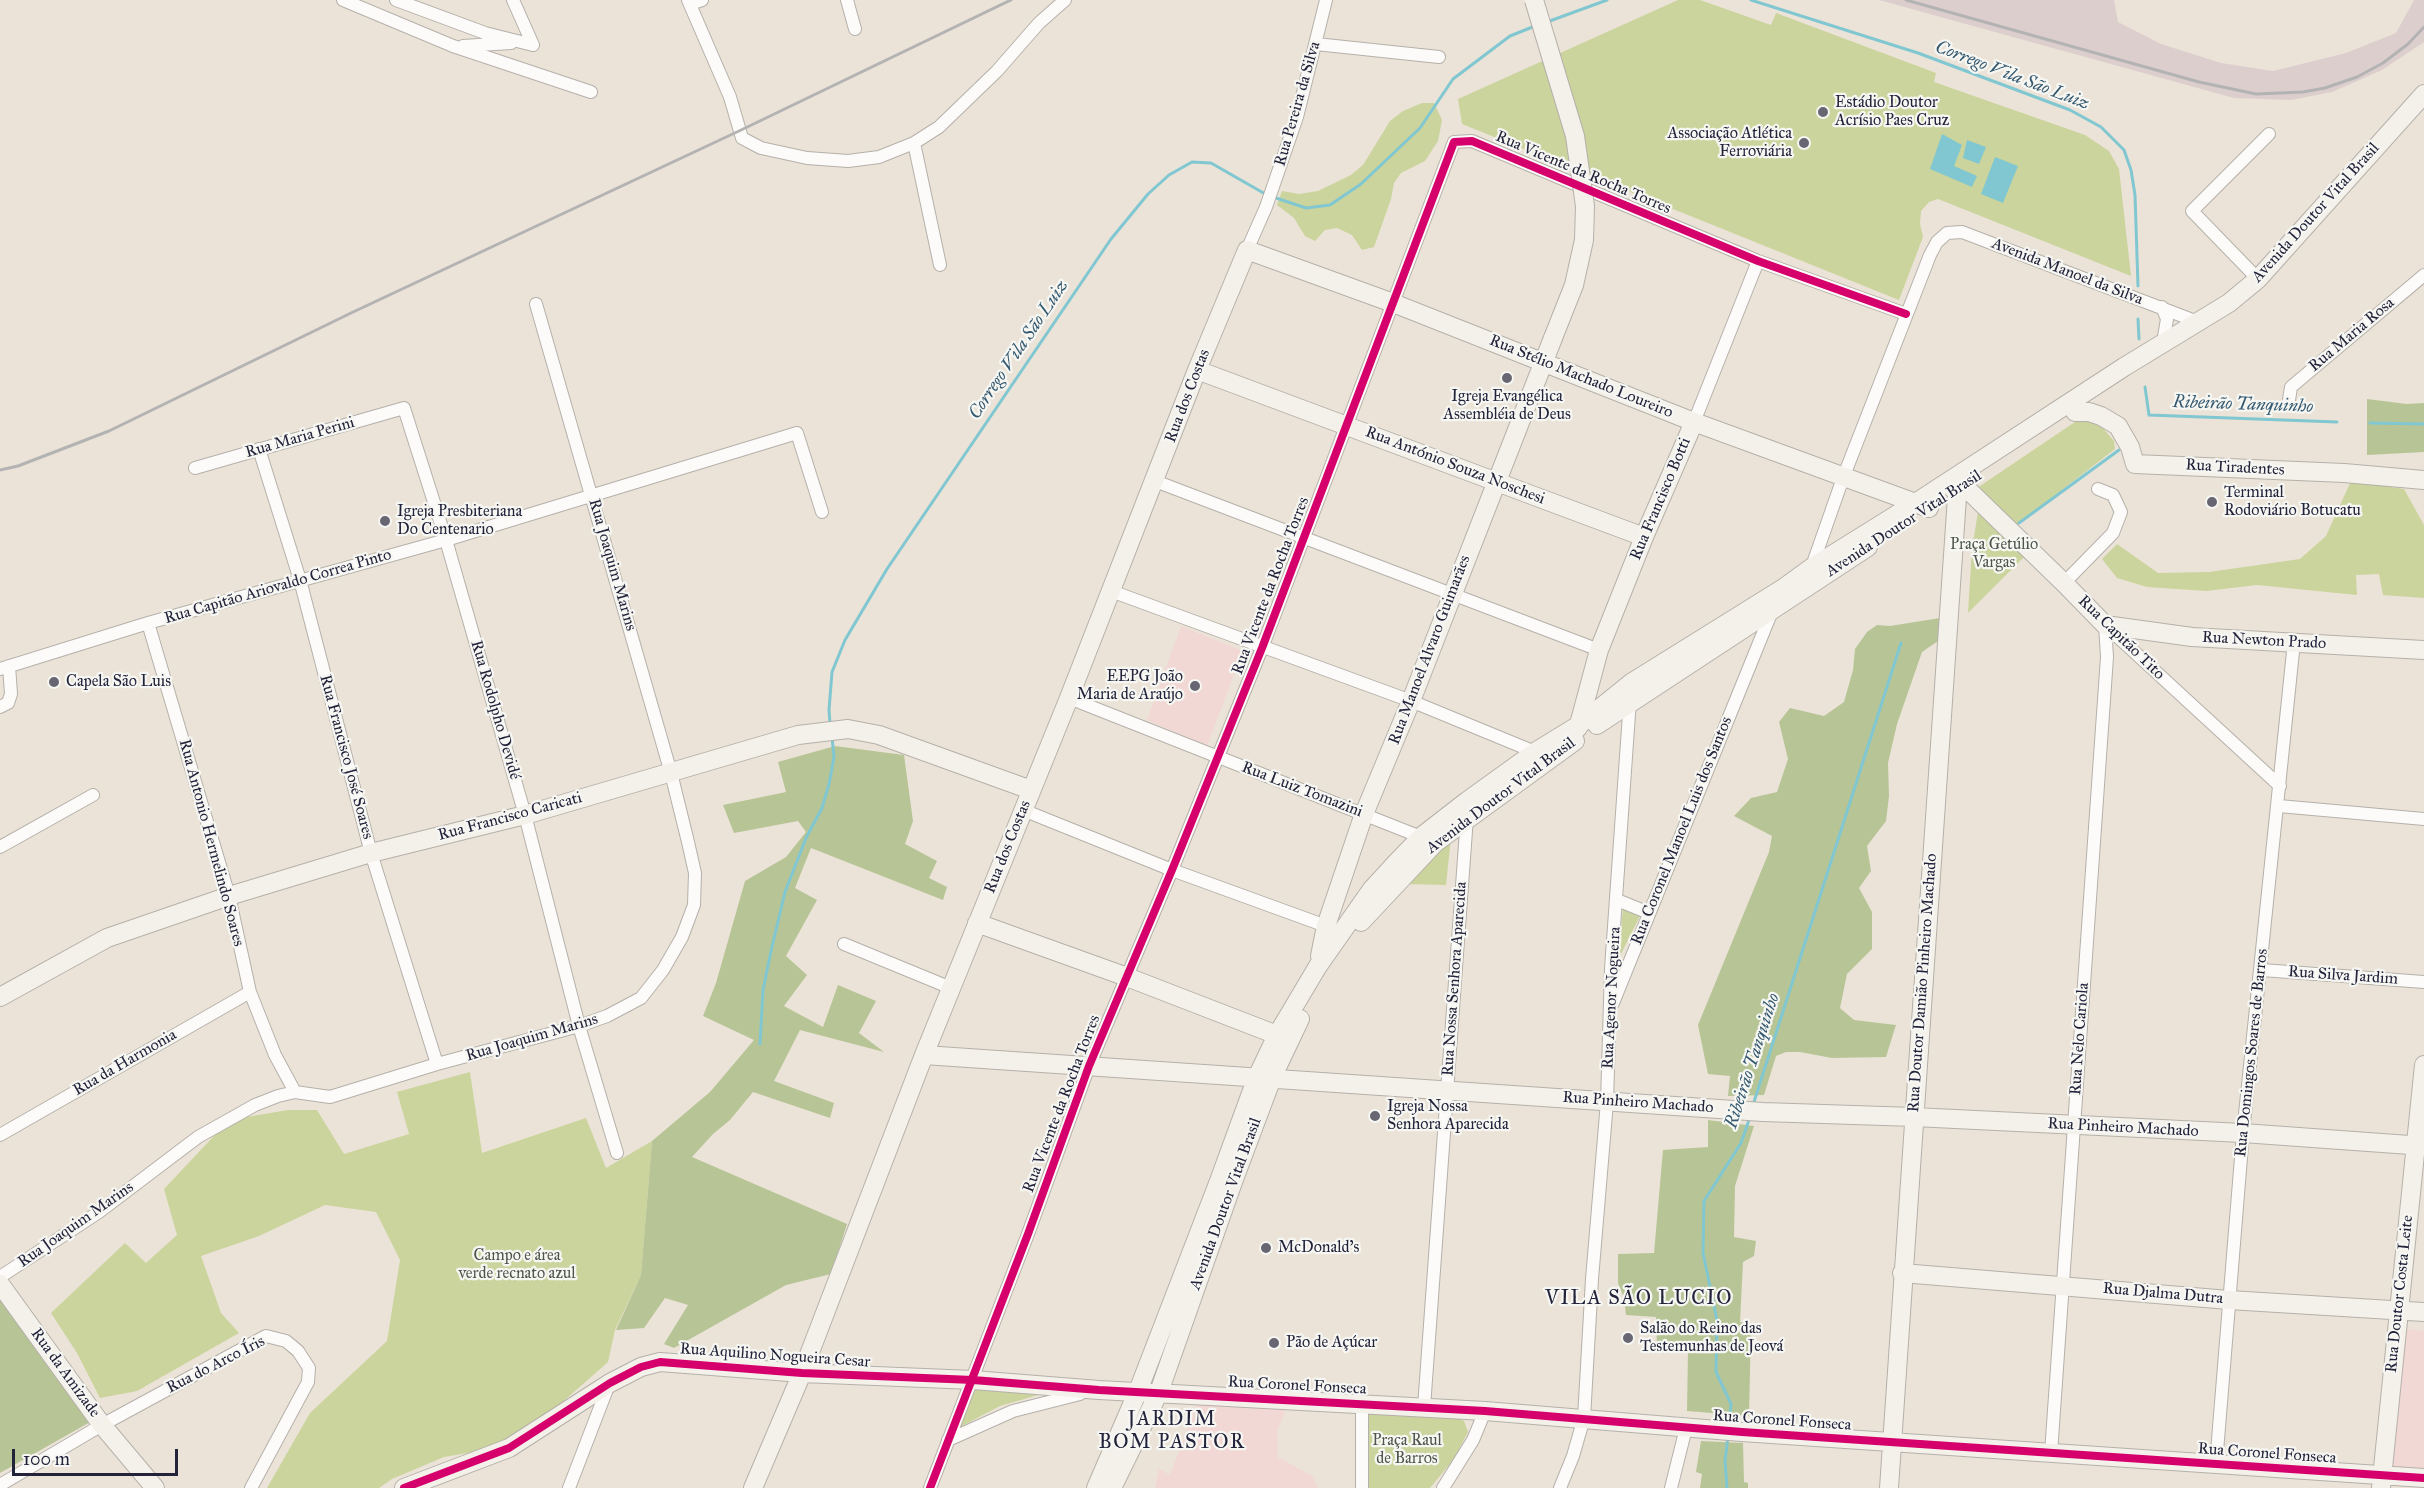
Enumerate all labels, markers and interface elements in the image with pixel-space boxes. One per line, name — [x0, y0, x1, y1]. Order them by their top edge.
water label: Corrego Vila São Luiz — [1932, 37, 2092, 115]
street label: Rua Pereira da Silva — [1271, 39, 1325, 169]
place label: Estádio Doutor Acrísio Paes Cruz — [1835, 93, 1949, 131]
marker: Estádio Doutor Acrísio Paes Cruz — [1816, 105, 1830, 119]
place label: Associação Atlética Ferroviária — [1668, 124, 1792, 162]
street label: Rua Vicente da Rocha Torres — [1492, 127, 1674, 219]
marker: Associação Atlética Ferroviária — [1797, 136, 1811, 150]
street label: Avenida Doutor Vital Brasil — [2248, 139, 2384, 287]
street label: Avenida Manoel da Silva — [1989, 234, 2145, 310]
water label: Corrego Vila São Luiz — [964, 276, 1074, 424]
street label: Rua Maria Rosa — [2305, 294, 2399, 376]
street label: Rua Stélio Machado Loureiro — [1486, 331, 1676, 423]
street label: Rua dos Costas — [1161, 347, 1215, 445]
marker: Igreja Evangélica Assembléia de Deus — [1500, 371, 1514, 385]
place label: Igreja Evangélica Assembléia de Deus — [1443, 387, 1571, 425]
water label: Ribeirão Tanquinho — [2172, 392, 2314, 418]
street label: Rua Maria Perini — [243, 413, 357, 463]
street label: Rua António Souza Noschesi — [1362, 423, 1548, 509]
street label: Rua Francisco Botti — [1627, 435, 1695, 563]
street label: Rua Tiradentes — [2185, 456, 2285, 480]
street label: Avenida Doutor Vital Brasil — [1823, 467, 1985, 581]
place label: Terminal Rodoviário Botucatu — [2224, 483, 2361, 521]
street label: Rua Vicente da Rocha Torres — [1228, 495, 1314, 677]
marker: Terminal Rodoviário Botucatu — [2205, 495, 2219, 509]
street label: Rua Joaquim Marins — [584, 497, 640, 633]
place label: Igreja Presbiteriana Do Centenario — [397, 502, 522, 540]
marker: Igreja Presbiteriana Do Centenario — [378, 514, 392, 528]
park label: Praça Getúlio Vargas — [1950, 535, 2038, 573]
street label: Rua Capitão Ariovaldo Correa Pinto — [162, 545, 394, 629]
street label: Rua Manoel Alvaro Guimarães — [1385, 553, 1475, 747]
street label: Rua Capitão Tito — [2074, 592, 2168, 684]
street label: Rua Newton Prado — [2201, 628, 2327, 654]
street label: Rua Rodolpho Devidé — [466, 638, 524, 782]
place label: EEPG João Maria de Araújo — [1077, 667, 1183, 705]
place label: Capela São Luis — [66, 672, 171, 692]
street label: Rua Francisco José Soares — [315, 673, 377, 841]
marker: Capela São Luis — [47, 675, 61, 689]
marker: EEPG João Maria de Araújo — [1188, 679, 1202, 693]
street label: Rua Coronel Manoel Luis dos Santos — [1627, 714, 1737, 948]
street label: Avenida Doutor Vital Brasil — [1423, 734, 1579, 858]
street label: Rua Antonio Hermelindo Soares — [174, 737, 248, 949]
street label: Rua Luiz Tomazini — [1239, 758, 1365, 822]
street label: Rua Francisco Caricati — [436, 789, 584, 845]
street label: Rua dos Costas — [981, 798, 1035, 896]
street label: Rua Doutor Damião Pinheiro Machado — [1904, 853, 1942, 1113]
street label: Rua Nossa Senhora Aparecida — [1439, 881, 1471, 1077]
street label: Rua Agenor Nogueira — [1599, 926, 1625, 1070]
street label: Rua Domingos Soares de Barros — [2232, 948, 2272, 1158]
street label: Rua Silva Jardim — [2287, 963, 2399, 989]
street label: Rua Nelo Cariola — [2066, 982, 2094, 1096]
water label: Ribeirão Tanquinho — [1721, 991, 1785, 1131]
street label: Rua Joaquim Marins — [464, 1010, 600, 1066]
street label: Rua Vicente da Rocha Torres — [1019, 1013, 1105, 1195]
street label: Rua da Harmonia — [70, 1026, 180, 1100]
street label: Rua Pinheiro Machado — [1562, 1088, 1714, 1118]
place label: Igreja Nossa Senhora Aparecida — [1387, 1097, 1509, 1135]
marker: Igreja Nossa Senhora Aparecida — [1368, 1109, 1382, 1123]
street label: Rua Pinheiro Machado — [2047, 1114, 2199, 1142]
street label: Avenida Doutor Vital Brasil — [1186, 1115, 1266, 1293]
street label: Rua Joaquim Marins — [15, 1178, 137, 1272]
street label: Rua Doutor Costa Leite — [2382, 1214, 2418, 1374]
place label: McDonald's — [1278, 1238, 1359, 1258]
marker: McDonald's — [1259, 1241, 1273, 1255]
park label: Campo e área verde recnato azul — [458, 1246, 576, 1284]
street label: Rua Djalma Dutra — [2102, 1279, 2224, 1309]
district label: VILA SÃO LUCIO — [1545, 1287, 1733, 1311]
place label: Salão do Reino das Testemunhas de Jeová — [1640, 1319, 1783, 1357]
street label: Rua da Amizade — [26, 1325, 104, 1421]
marker: Salão do Reino das Testemunhas de Jeová — [1621, 1331, 1635, 1345]
street label: Rua do Arco Íris — [164, 1332, 268, 1398]
place label: Pão de Açúcar — [1286, 1333, 1377, 1353]
marker: Pão de Açúcar — [1267, 1336, 1281, 1350]
street label: Rua Aquilino Nogueira Cesar — [679, 1340, 871, 1372]
street label: Rua Coronel Fonseca — [1227, 1373, 1367, 1399]
street label: Rua Coronel Fonseca — [1712, 1407, 1852, 1435]
district label: JARDIM BOM PASTOR — [1099, 1408, 1245, 1455]
park label: Praça Raul de Barros — [1372, 1431, 1442, 1469]
scale bar — [15, 1437, 182, 1475]
street label: Rua Coronel Fonseca — [2197, 1440, 2337, 1468]
text: 100 m — [23, 1448, 70, 1470]

